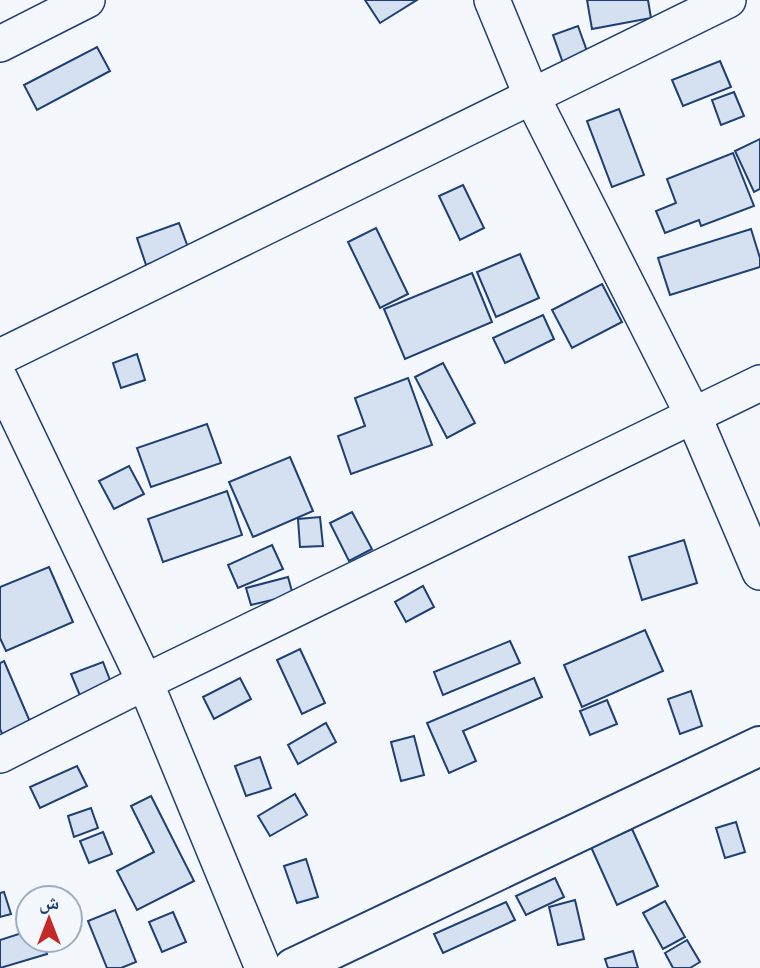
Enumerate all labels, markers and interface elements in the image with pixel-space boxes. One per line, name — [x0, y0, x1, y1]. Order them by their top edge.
north arrow — [14, 884, 84, 954]
text: ش — [39, 889, 59, 916]

